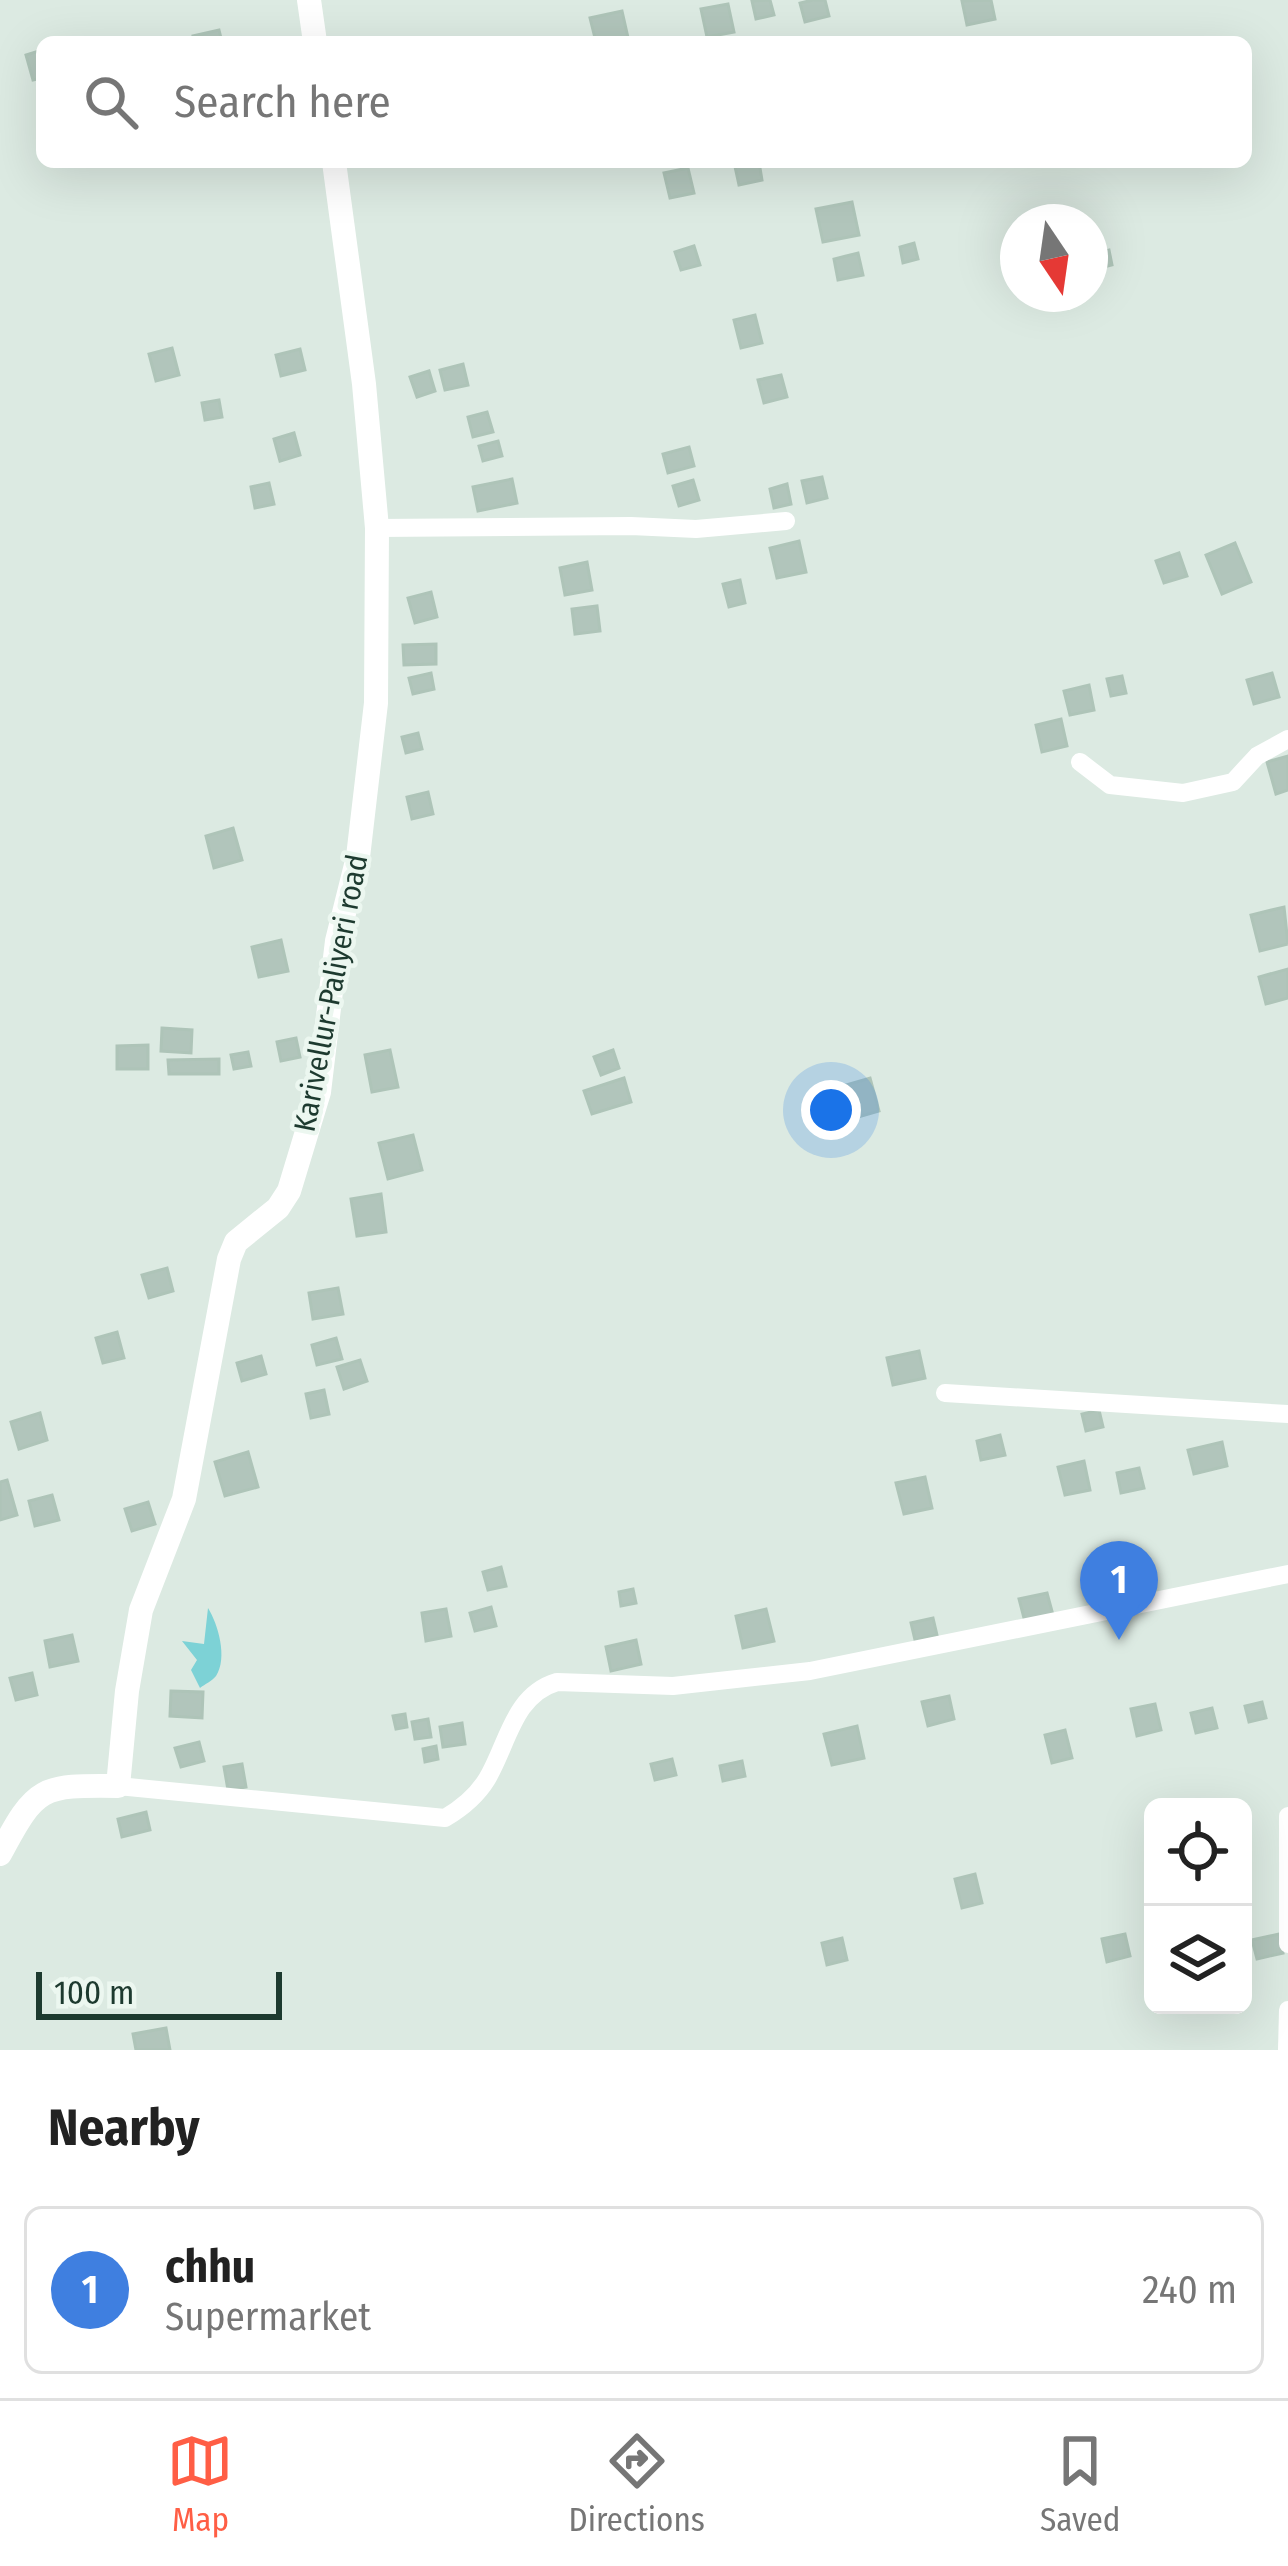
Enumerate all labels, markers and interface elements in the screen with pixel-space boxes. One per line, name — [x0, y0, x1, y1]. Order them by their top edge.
search box — [36, 36, 1252, 168]
icon: search — [78, 69, 144, 135]
text: Search here — [174, 75, 391, 129]
north arrow — [1000, 204, 1108, 312]
street label: Karivellur-Paliyeri road — [286, 851, 376, 1135]
your location — [801, 1080, 861, 1140]
pin: 1 — [1080, 1541, 1158, 1640]
map controls — [1144, 1798, 1252, 2014]
button: locate — [1144, 1798, 1252, 1906]
button: layers — [1144, 1906, 1252, 2014]
scale bar — [36, 1966, 282, 2019]
text: 100 m — [54, 1973, 134, 2013]
text: Nearby — [48, 2097, 200, 2159]
text: chhu — [165, 2240, 255, 2294]
text: 1 — [82, 2267, 98, 2313]
text: 240 m — [1142, 2267, 1237, 2313]
text: Supermarket — [165, 2294, 371, 2340]
tab: Map — [167, 2428, 233, 2540]
tab: Directions — [568, 2428, 705, 2540]
tab: Saved — [1040, 2428, 1120, 2540]

